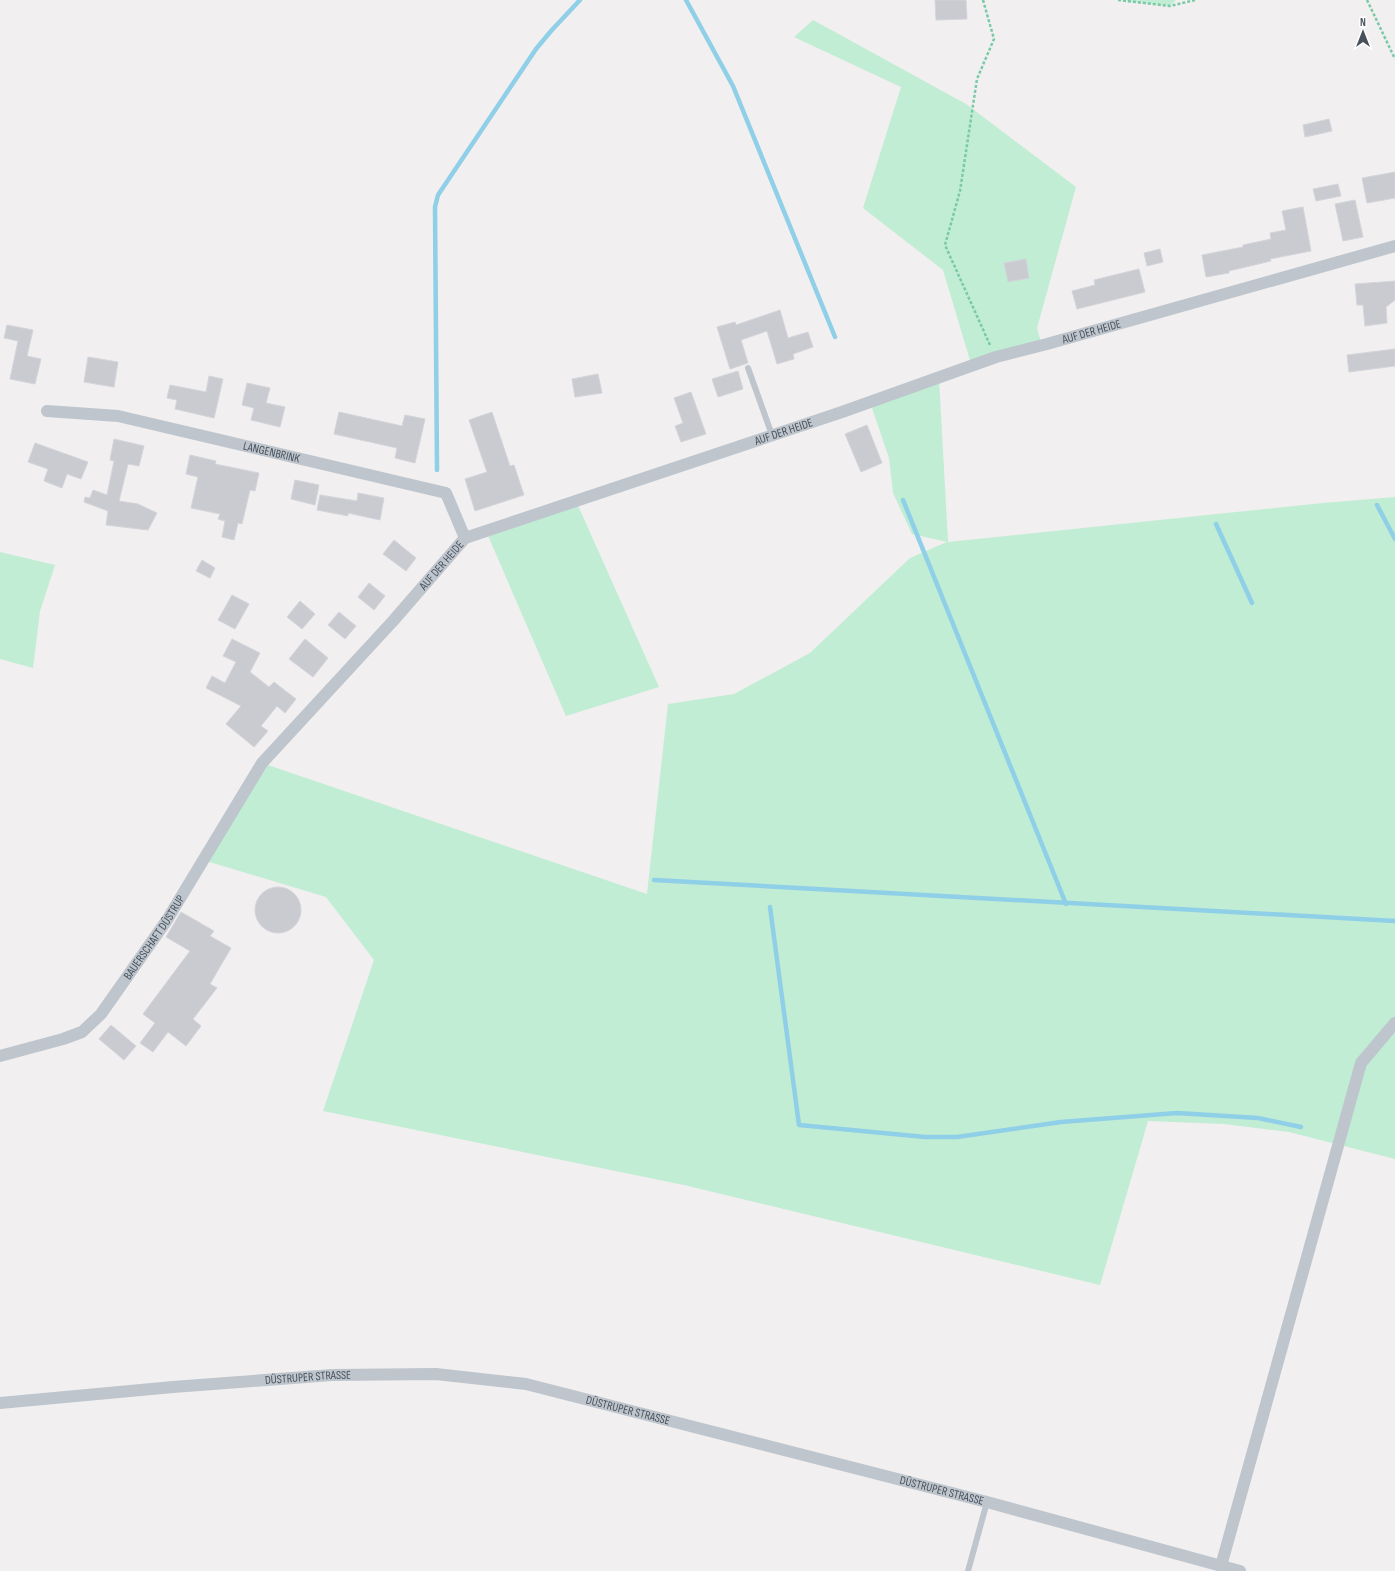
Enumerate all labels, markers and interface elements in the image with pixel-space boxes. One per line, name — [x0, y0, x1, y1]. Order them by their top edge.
north arrow — [1343, 12, 1383, 52]
text: N — [1360, 16, 1366, 29]
street label: AUF DER HEIDE — [1060, 317, 1123, 348]
street label: AUF DER HEIDE — [752, 415, 815, 449]
street label: LANGENBRINK — [242, 439, 302, 467]
street label: AUF DER HEIDE — [416, 538, 467, 594]
street label: BAUERSCHAFT DÜSTRUP — [120, 892, 188, 983]
street label: DÜSTRUPER STRASSE — [264, 1368, 351, 1388]
street label: DÜSTRUPER STRASSE — [584, 1393, 672, 1429]
street label: DÜSTRUPER STRASSE — [898, 1473, 985, 1509]

